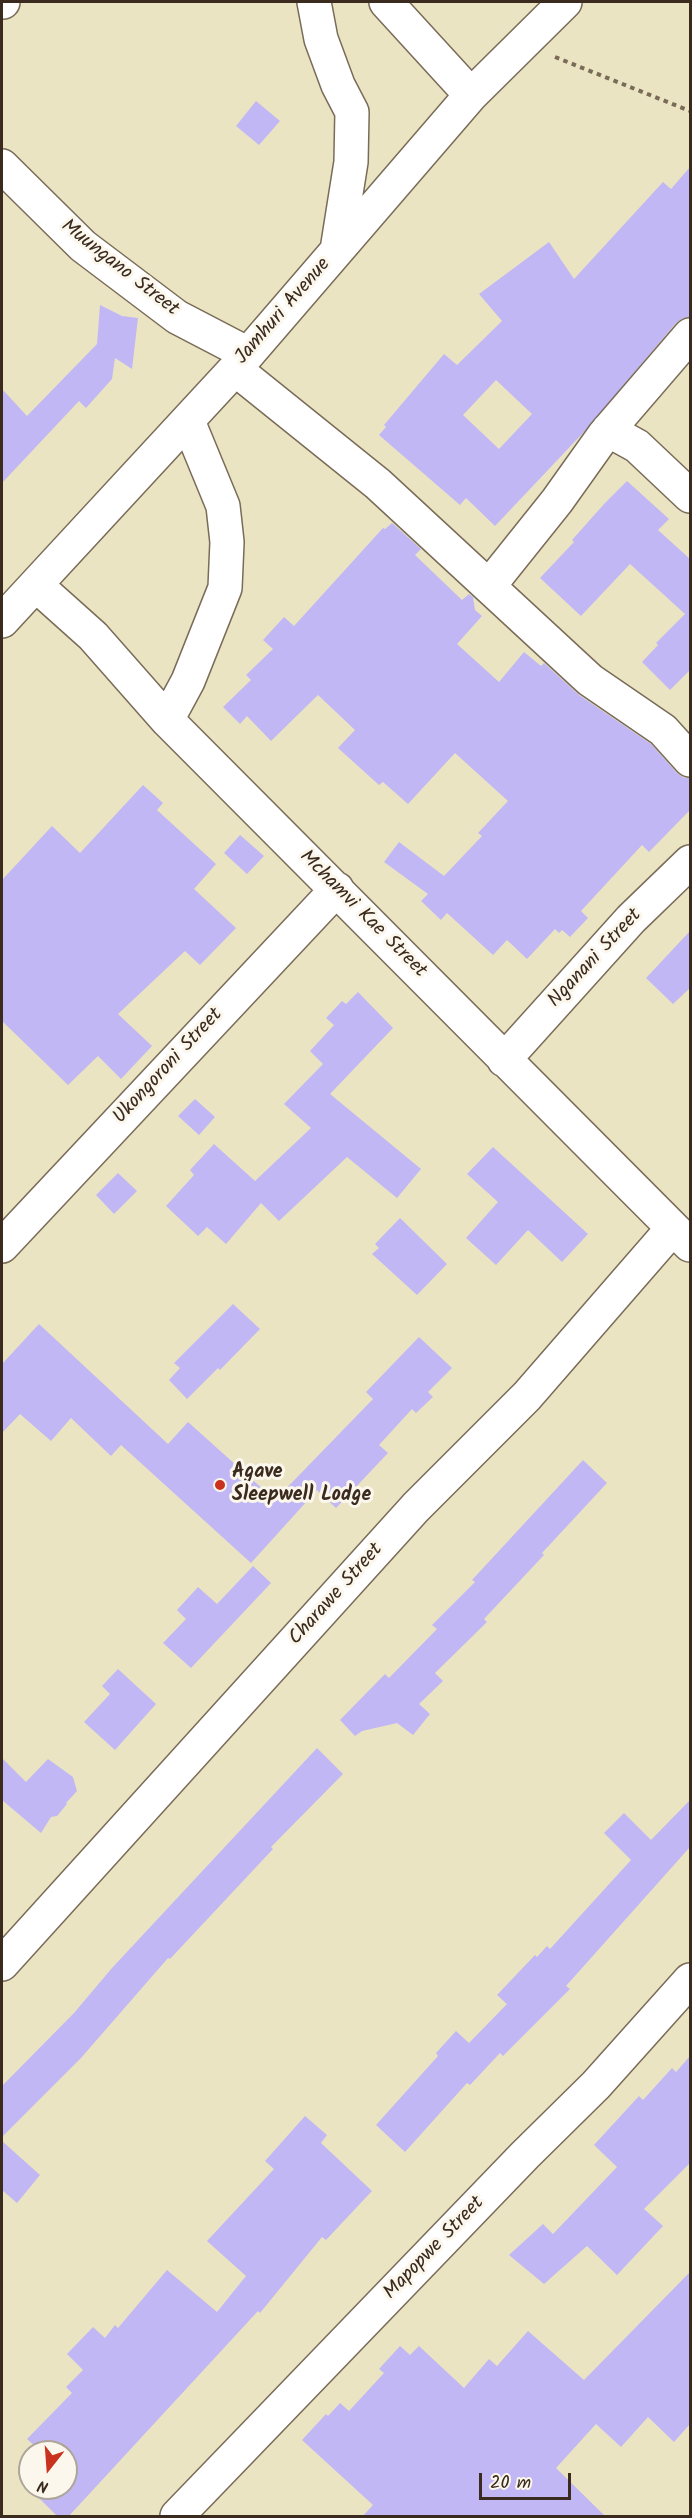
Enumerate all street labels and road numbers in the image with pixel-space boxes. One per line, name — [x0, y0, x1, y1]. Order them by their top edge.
street label: Muungano Street — [55, 216, 183, 322]
street label: Jamhuri Avenue — [231, 254, 337, 370]
street label: Mchamvi Kae Street — [293, 846, 431, 984]
street label: Nganani Street — [544, 905, 648, 1013]
street label: Ukongoroni Street — [109, 1004, 229, 1130]
street label: Charawe Street — [285, 1539, 389, 1651]
street label: Mapopwe Street — [380, 2192, 490, 2306]

